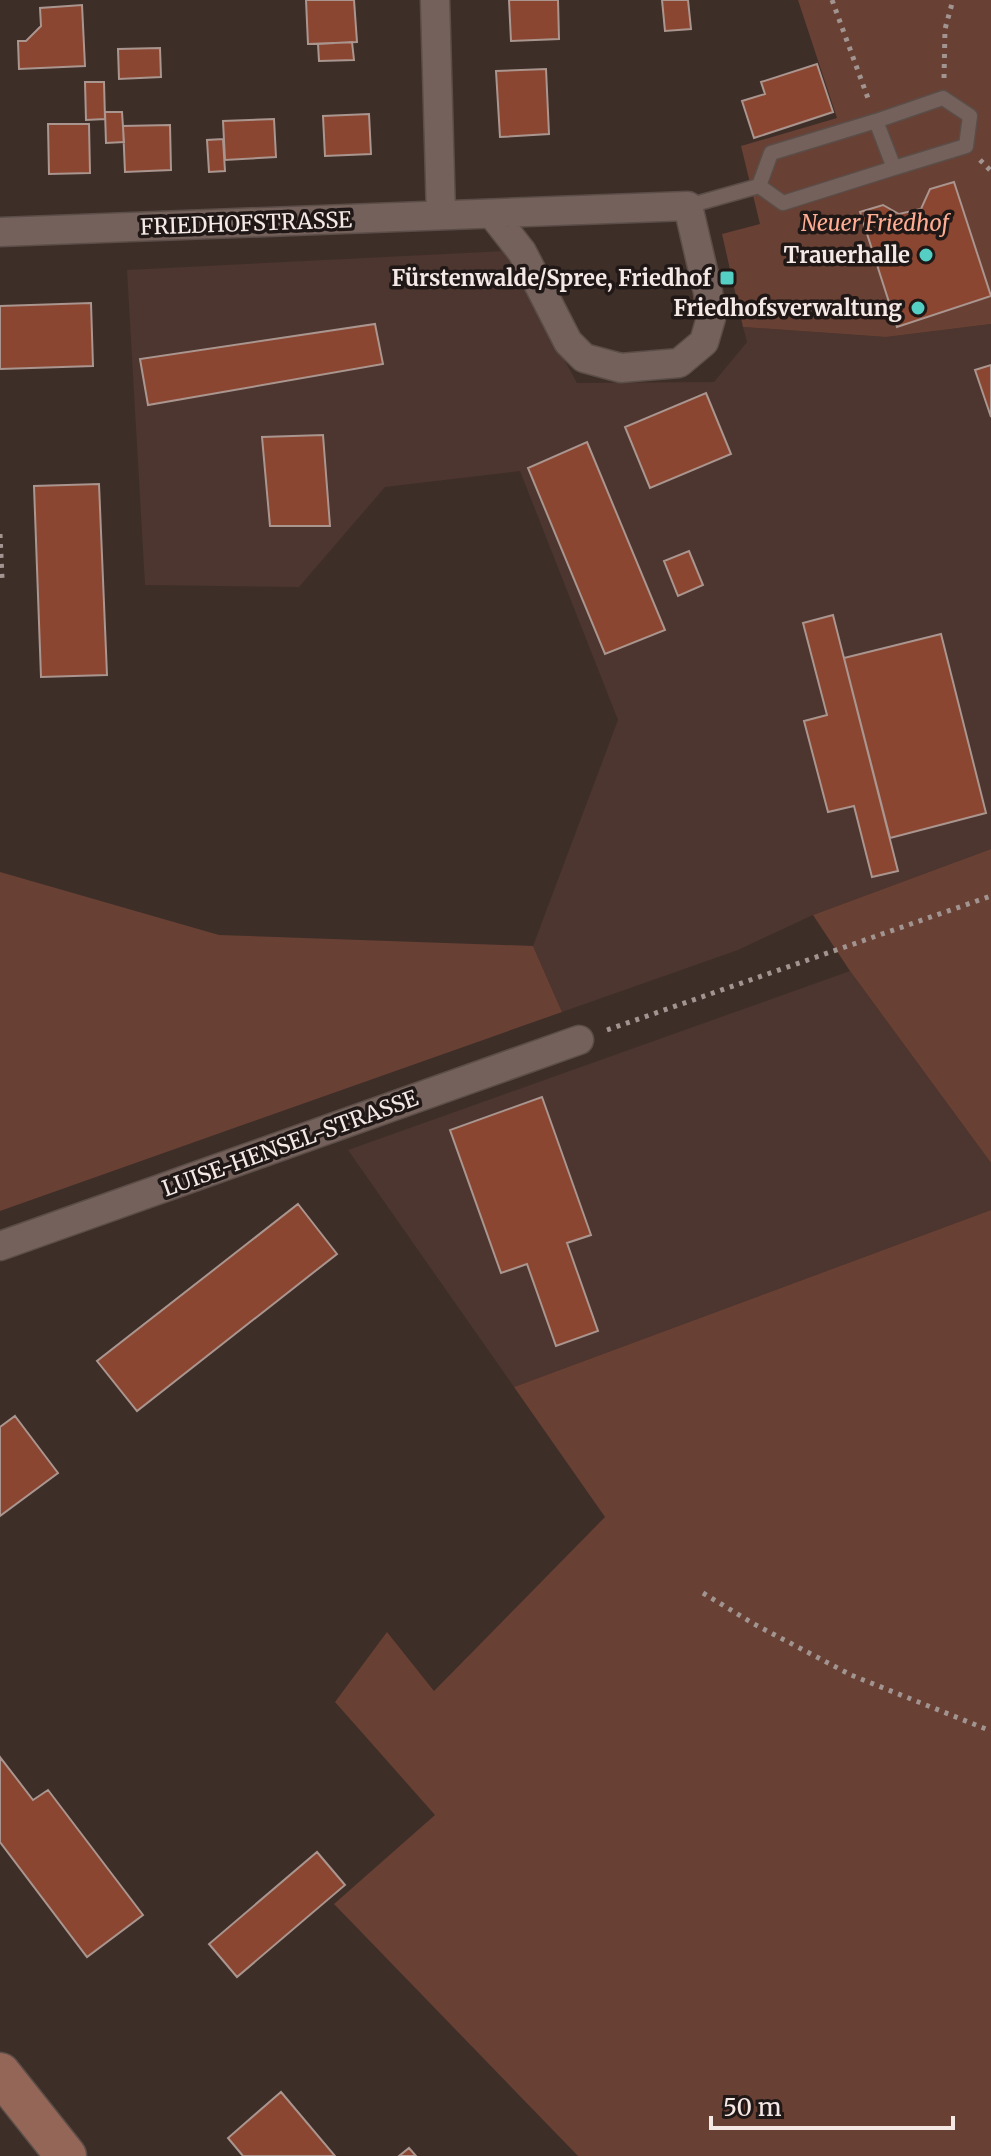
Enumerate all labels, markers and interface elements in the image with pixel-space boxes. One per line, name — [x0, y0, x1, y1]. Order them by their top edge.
street label: FRIEDHOFSTRASSE — [140, 205, 352, 241]
park label: Neuer Friedhof — [801, 209, 951, 237]
place label: Trauerhalle — [784, 241, 910, 269]
marker: Trauerhalle — [917, 246, 935, 264]
place label: Fürstenwalde/Spree, Friedhof — [392, 264, 712, 293]
marker: Fürstenwalde/Spree, Friedhof — [718, 269, 736, 287]
place label: Friedhofsverwaltung — [673, 294, 902, 322]
marker: Friedhofsverwaltung — [909, 299, 927, 317]
street label: LUISE-HENSEL-STRASSE — [158, 1084, 422, 1202]
scale bar — [711, 2080, 953, 2130]
text: 50 m — [723, 2092, 782, 2123]

